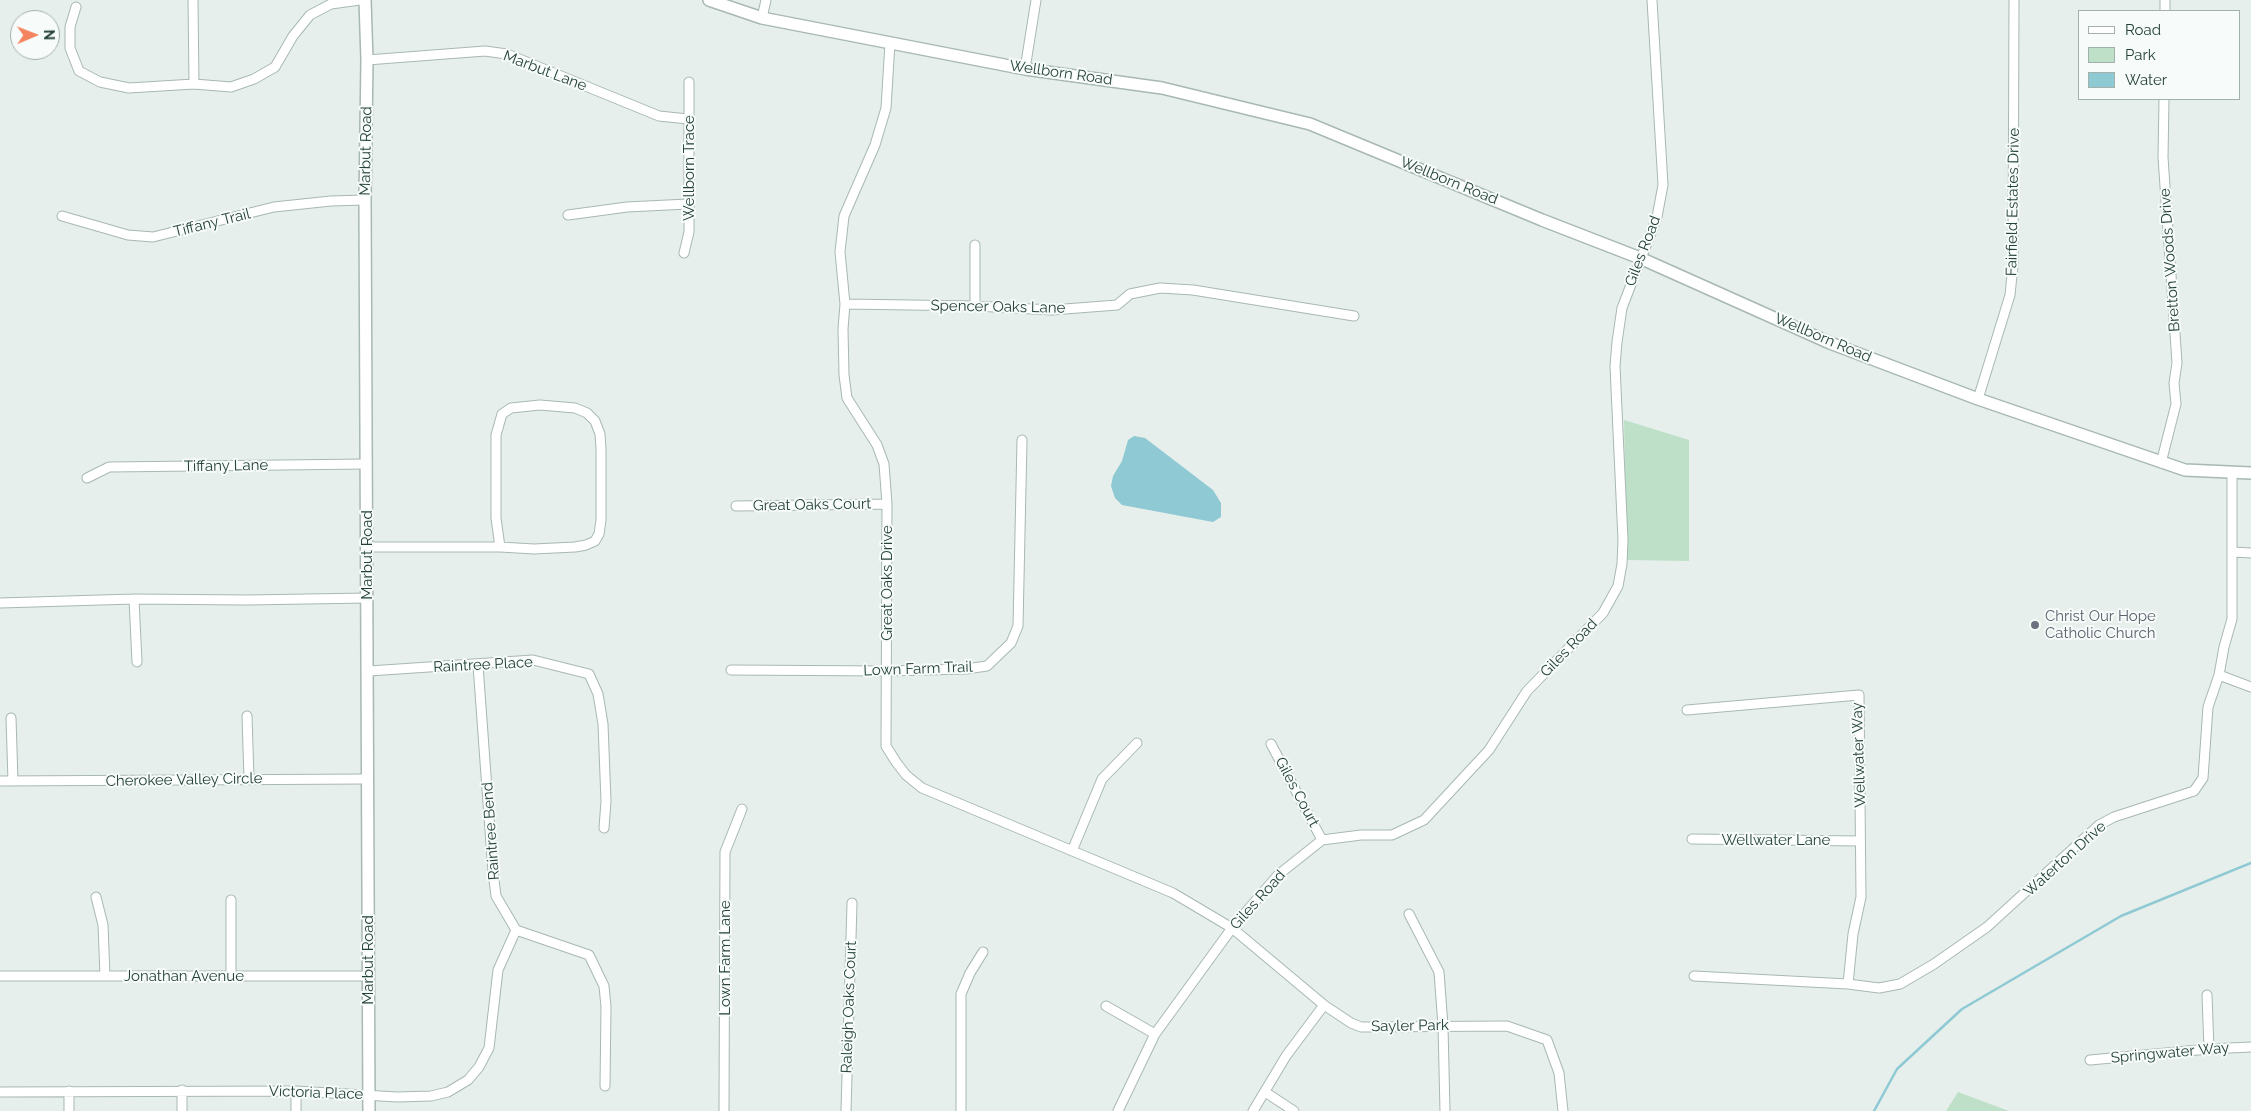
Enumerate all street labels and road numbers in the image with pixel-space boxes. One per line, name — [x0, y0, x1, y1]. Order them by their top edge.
street label: Marbut Lane — [501, 47, 589, 95]
street label: Wellborn Road — [1008, 57, 1114, 89]
street label: Marbut Road — [356, 106, 376, 196]
street label: Wellborn Trace — [680, 115, 698, 221]
street label: Fairfield Estates Drive — [2003, 128, 2023, 276]
street label: Wellborn Road — [1398, 153, 1500, 209]
street label: Bretton Woods Drive — [2156, 188, 2184, 332]
street label: Tiffany Trail — [172, 205, 252, 241]
street label: Giles Road — [1621, 213, 1665, 289]
street label: Spencer Oaks Lane — [930, 297, 1066, 317]
street label: Wellborn Road — [1772, 309, 1874, 367]
street label: Tiffany Lane — [184, 456, 268, 476]
street label: Great Oaks Court — [753, 495, 871, 515]
street label: Marbut Road — [358, 510, 376, 600]
street label: Great Oaks Drive — [878, 525, 896, 641]
street label: Giles Road — [1537, 615, 1601, 681]
street label: Raintree Place — [433, 653, 533, 677]
street label: Lown Farm Trail — [863, 658, 973, 680]
street label: Wellwater Way — [1848, 702, 1870, 808]
street label: Giles Court — [1271, 754, 1323, 830]
street label: Cherokee Valley Circle — [105, 770, 263, 790]
street label: Raintree Bend — [479, 781, 503, 881]
street label: Waterton Drive — [2020, 817, 2110, 901]
street label: Wellwater Lane — [1722, 831, 1830, 849]
street label: Giles Road — [1227, 867, 1289, 933]
street label: Lown Farm Lane — [716, 900, 734, 1016]
street label: Marbut Road — [359, 915, 377, 1005]
street label: Raleigh Oaks Court — [838, 940, 860, 1074]
street label: Jonathan Avenue — [124, 967, 244, 985]
street label: Sayler Park — [1371, 1016, 1449, 1036]
street label: Springwater Way — [2110, 1039, 2230, 1067]
street label: Victoria Place — [268, 1082, 364, 1104]

